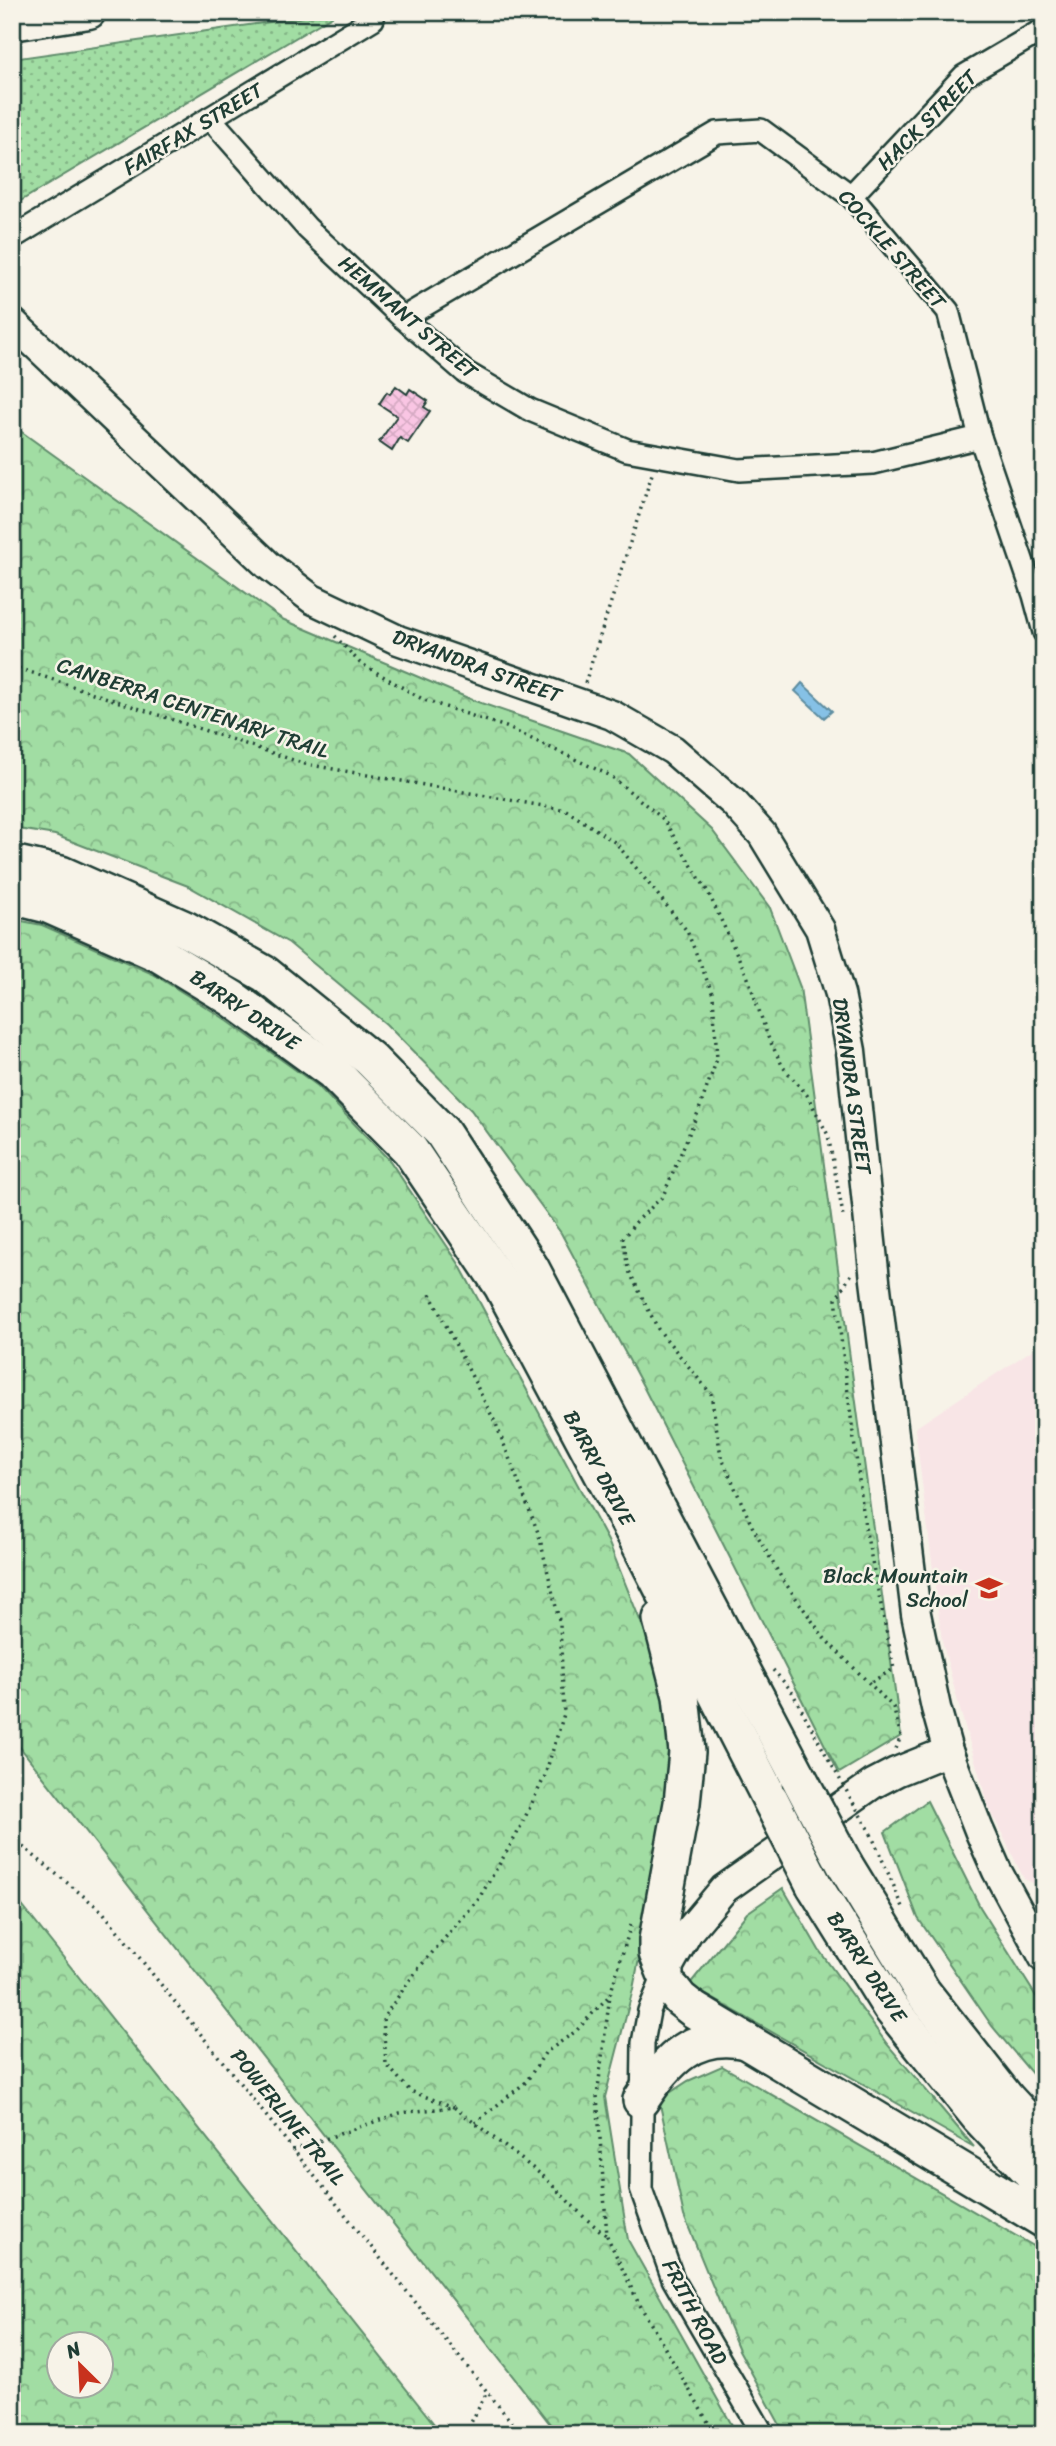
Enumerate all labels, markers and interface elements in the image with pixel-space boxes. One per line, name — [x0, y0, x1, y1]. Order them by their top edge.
street label: HACK STREET — [867, 59, 988, 180]
street label: FAIRFAX STREET — [116, 71, 272, 186]
street label: COCKLE STREET — [828, 180, 957, 319]
street label: HEMMANT STREET — [329, 245, 488, 390]
street label: DRYANDRA STREET — [387, 618, 568, 715]
street label: CANBERRA CENTENARY TRAIL — [52, 646, 334, 770]
street label: BARRY DRIVE — [182, 959, 309, 1062]
street label: DRYANDRA STREET — [821, 995, 883, 1178]
street label: BARRY DRIVE — [552, 1403, 646, 1534]
place label: Black Mountain School — [823, 1557, 969, 1619]
school or university icon: Black Mountain School — [974, 1573, 1004, 1603]
street label: BARRY DRIVE — [816, 1903, 918, 2032]
street label: POWERLINE TRAIL — [220, 2040, 356, 2194]
street label: FRITH ROAD — [651, 2252, 739, 2372]
north arrow — [46, 2330, 116, 2400]
text: N — [60, 2332, 87, 2368]

